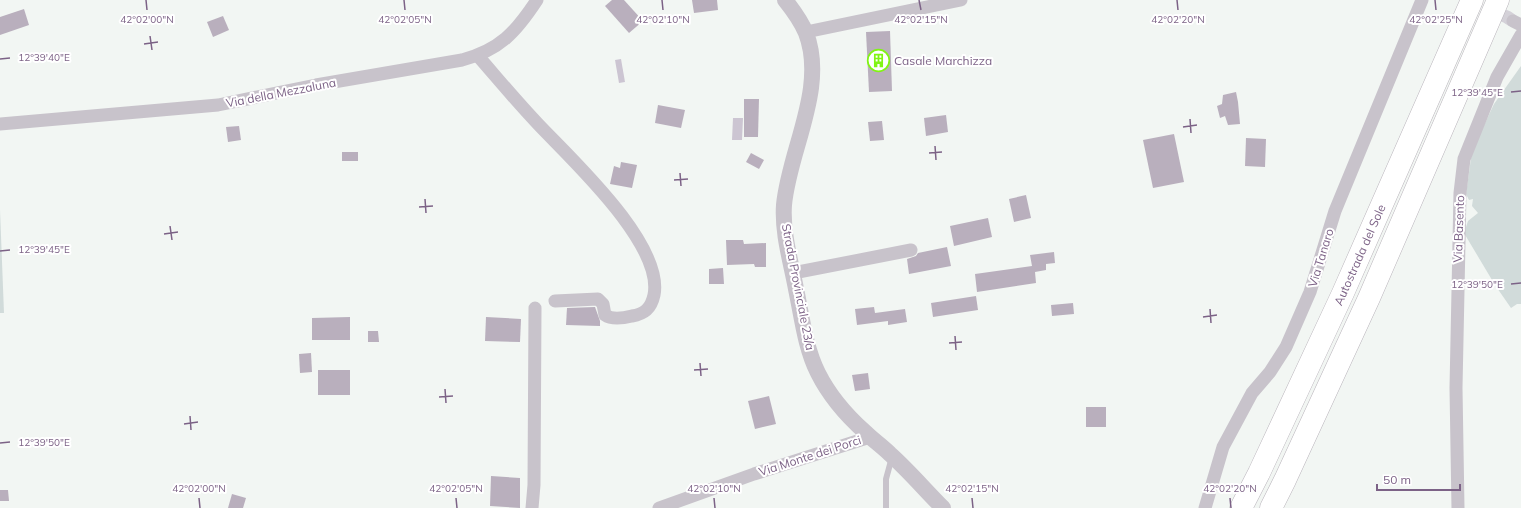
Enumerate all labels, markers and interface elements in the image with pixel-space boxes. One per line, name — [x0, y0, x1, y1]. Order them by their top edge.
text: 42°02'00"N — [120, 13, 174, 26]
text: 42°02'05"N — [378, 13, 432, 26]
text: 42°02'10"N — [636, 13, 690, 26]
text: 42°02'15"N — [894, 13, 948, 26]
text: 42°02'20"N — [1151, 13, 1205, 26]
text: 42°02'25"N — [1409, 13, 1463, 26]
building icon: Casale Marchizza — [866, 48, 892, 74]
text: 12°39'40"E — [18, 51, 70, 64]
place label: Casale Marchizza — [894, 53, 992, 68]
street label: Via della Mezzaluna — [225, 74, 337, 111]
text: 12°39'45"E — [1451, 86, 1503, 99]
street label: Via Basento — [1450, 195, 1467, 263]
street label: Autostrada del Sole — [1330, 202, 1389, 308]
street label: Strada Provinciale 23/a — [779, 222, 818, 351]
street label: Via Tanaro — [1305, 227, 1337, 289]
text: 12°39'45"E — [18, 243, 70, 256]
text: 12°39'50"E — [1451, 278, 1503, 291]
street label: Via Monte dei Porci — [757, 432, 863, 479]
text: 12°39'50"E — [18, 436, 70, 449]
scale bar — [1377, 466, 1460, 492]
text: 50 m — [1383, 472, 1411, 487]
text: 42°02'00"N — [172, 482, 226, 495]
text: 42°02'05"N — [429, 482, 483, 495]
text: 42°02'10"N — [687, 482, 741, 495]
text: 42°02'15"N — [945, 482, 999, 495]
text: 42°02'20"N — [1203, 482, 1257, 495]

